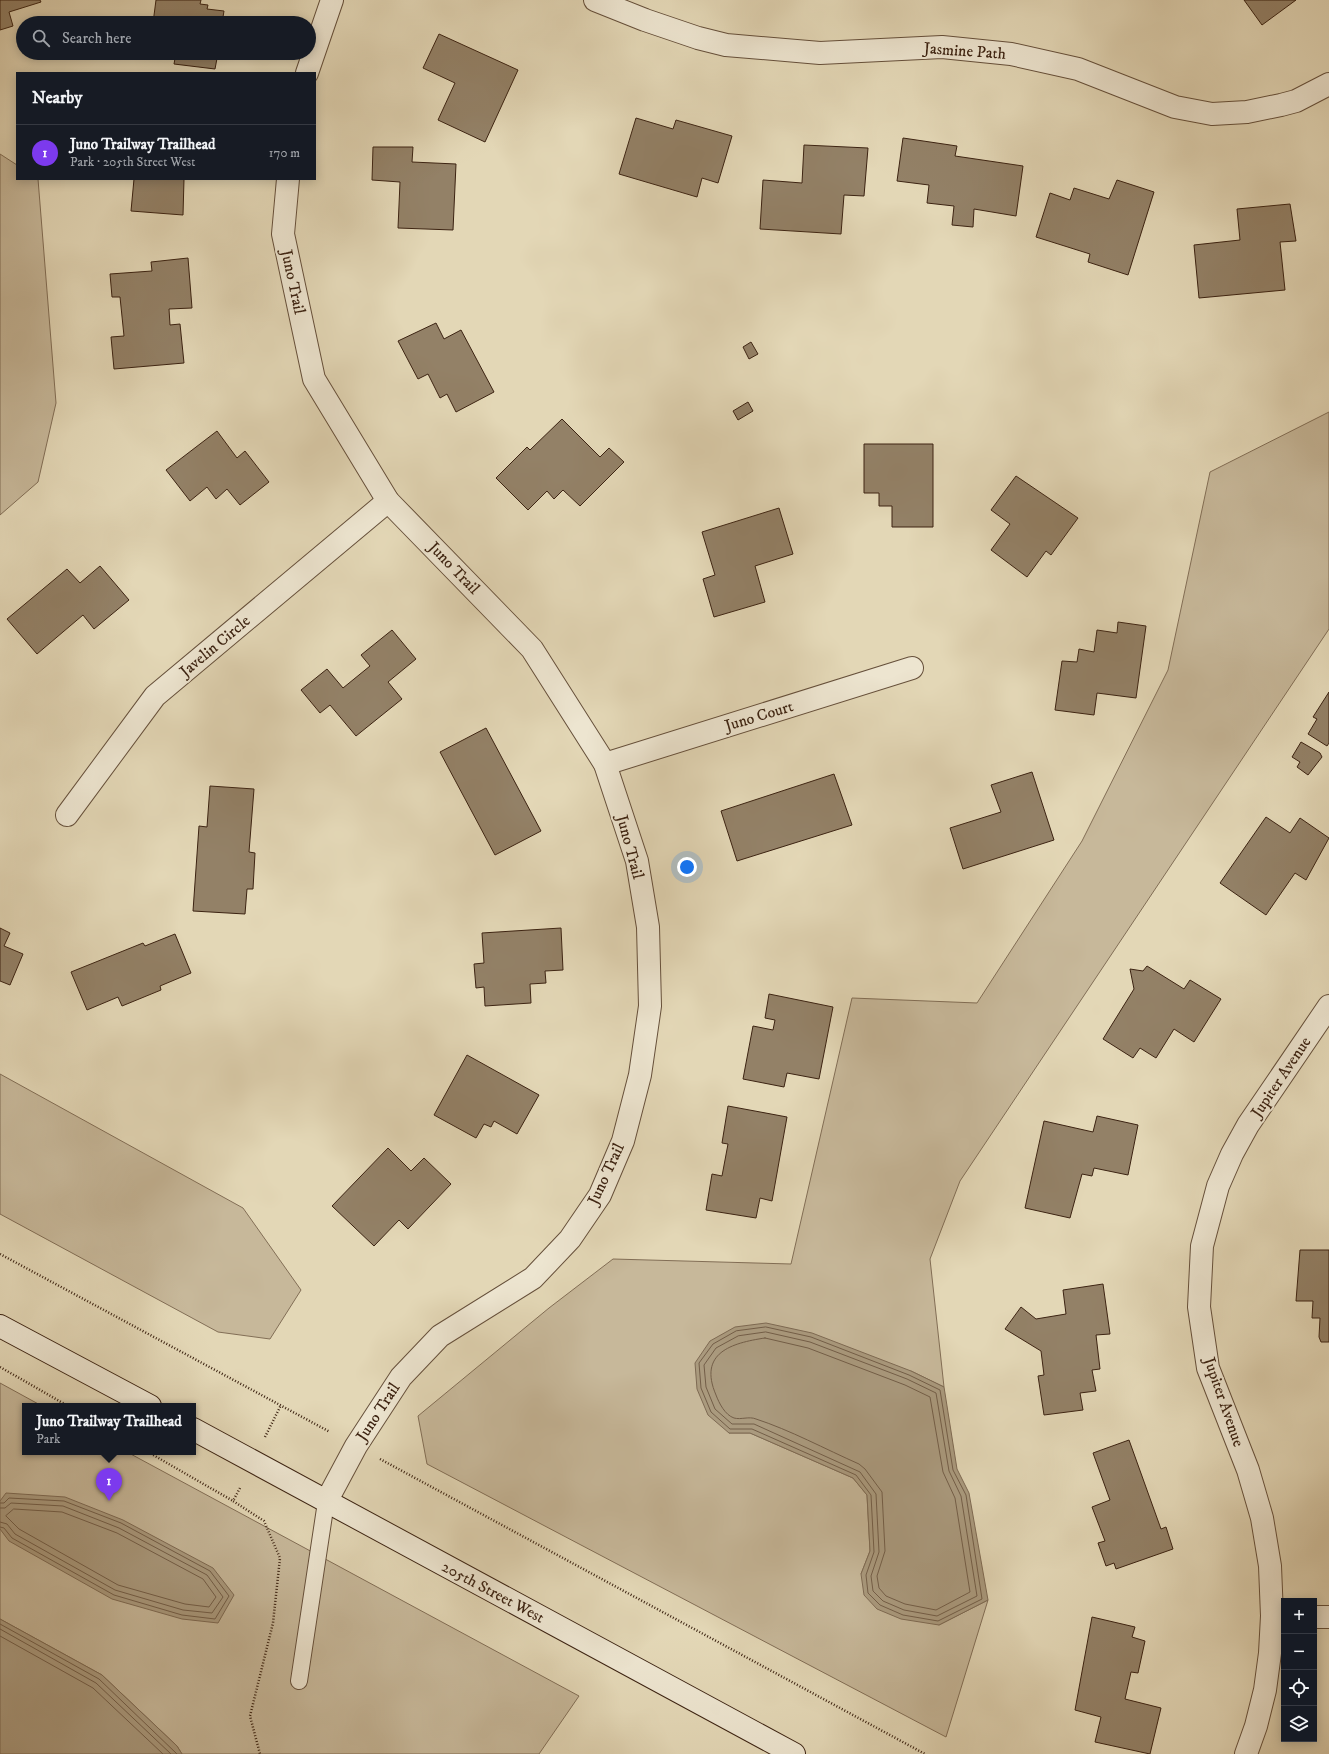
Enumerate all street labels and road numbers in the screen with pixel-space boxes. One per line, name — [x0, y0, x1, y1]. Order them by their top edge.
street label: Jasmine Path — [921, 38, 1007, 64]
street label: Juno Trail — [276, 246, 310, 316]
street label: Juno Trail — [423, 536, 484, 599]
street label: Javelin Circle — [174, 610, 255, 683]
street label: Juno Court — [720, 696, 796, 736]
street label: Juno Trail — [611, 811, 648, 881]
street label: Jupiter Avenue — [1246, 1032, 1316, 1123]
street label: Juno Trail — [582, 1140, 629, 1210]
street label: Jupiter Avenue — [1199, 1353, 1249, 1450]
street label: Juno Trail — [351, 1379, 404, 1447]
street label: 205th Street West — [438, 1556, 548, 1628]

